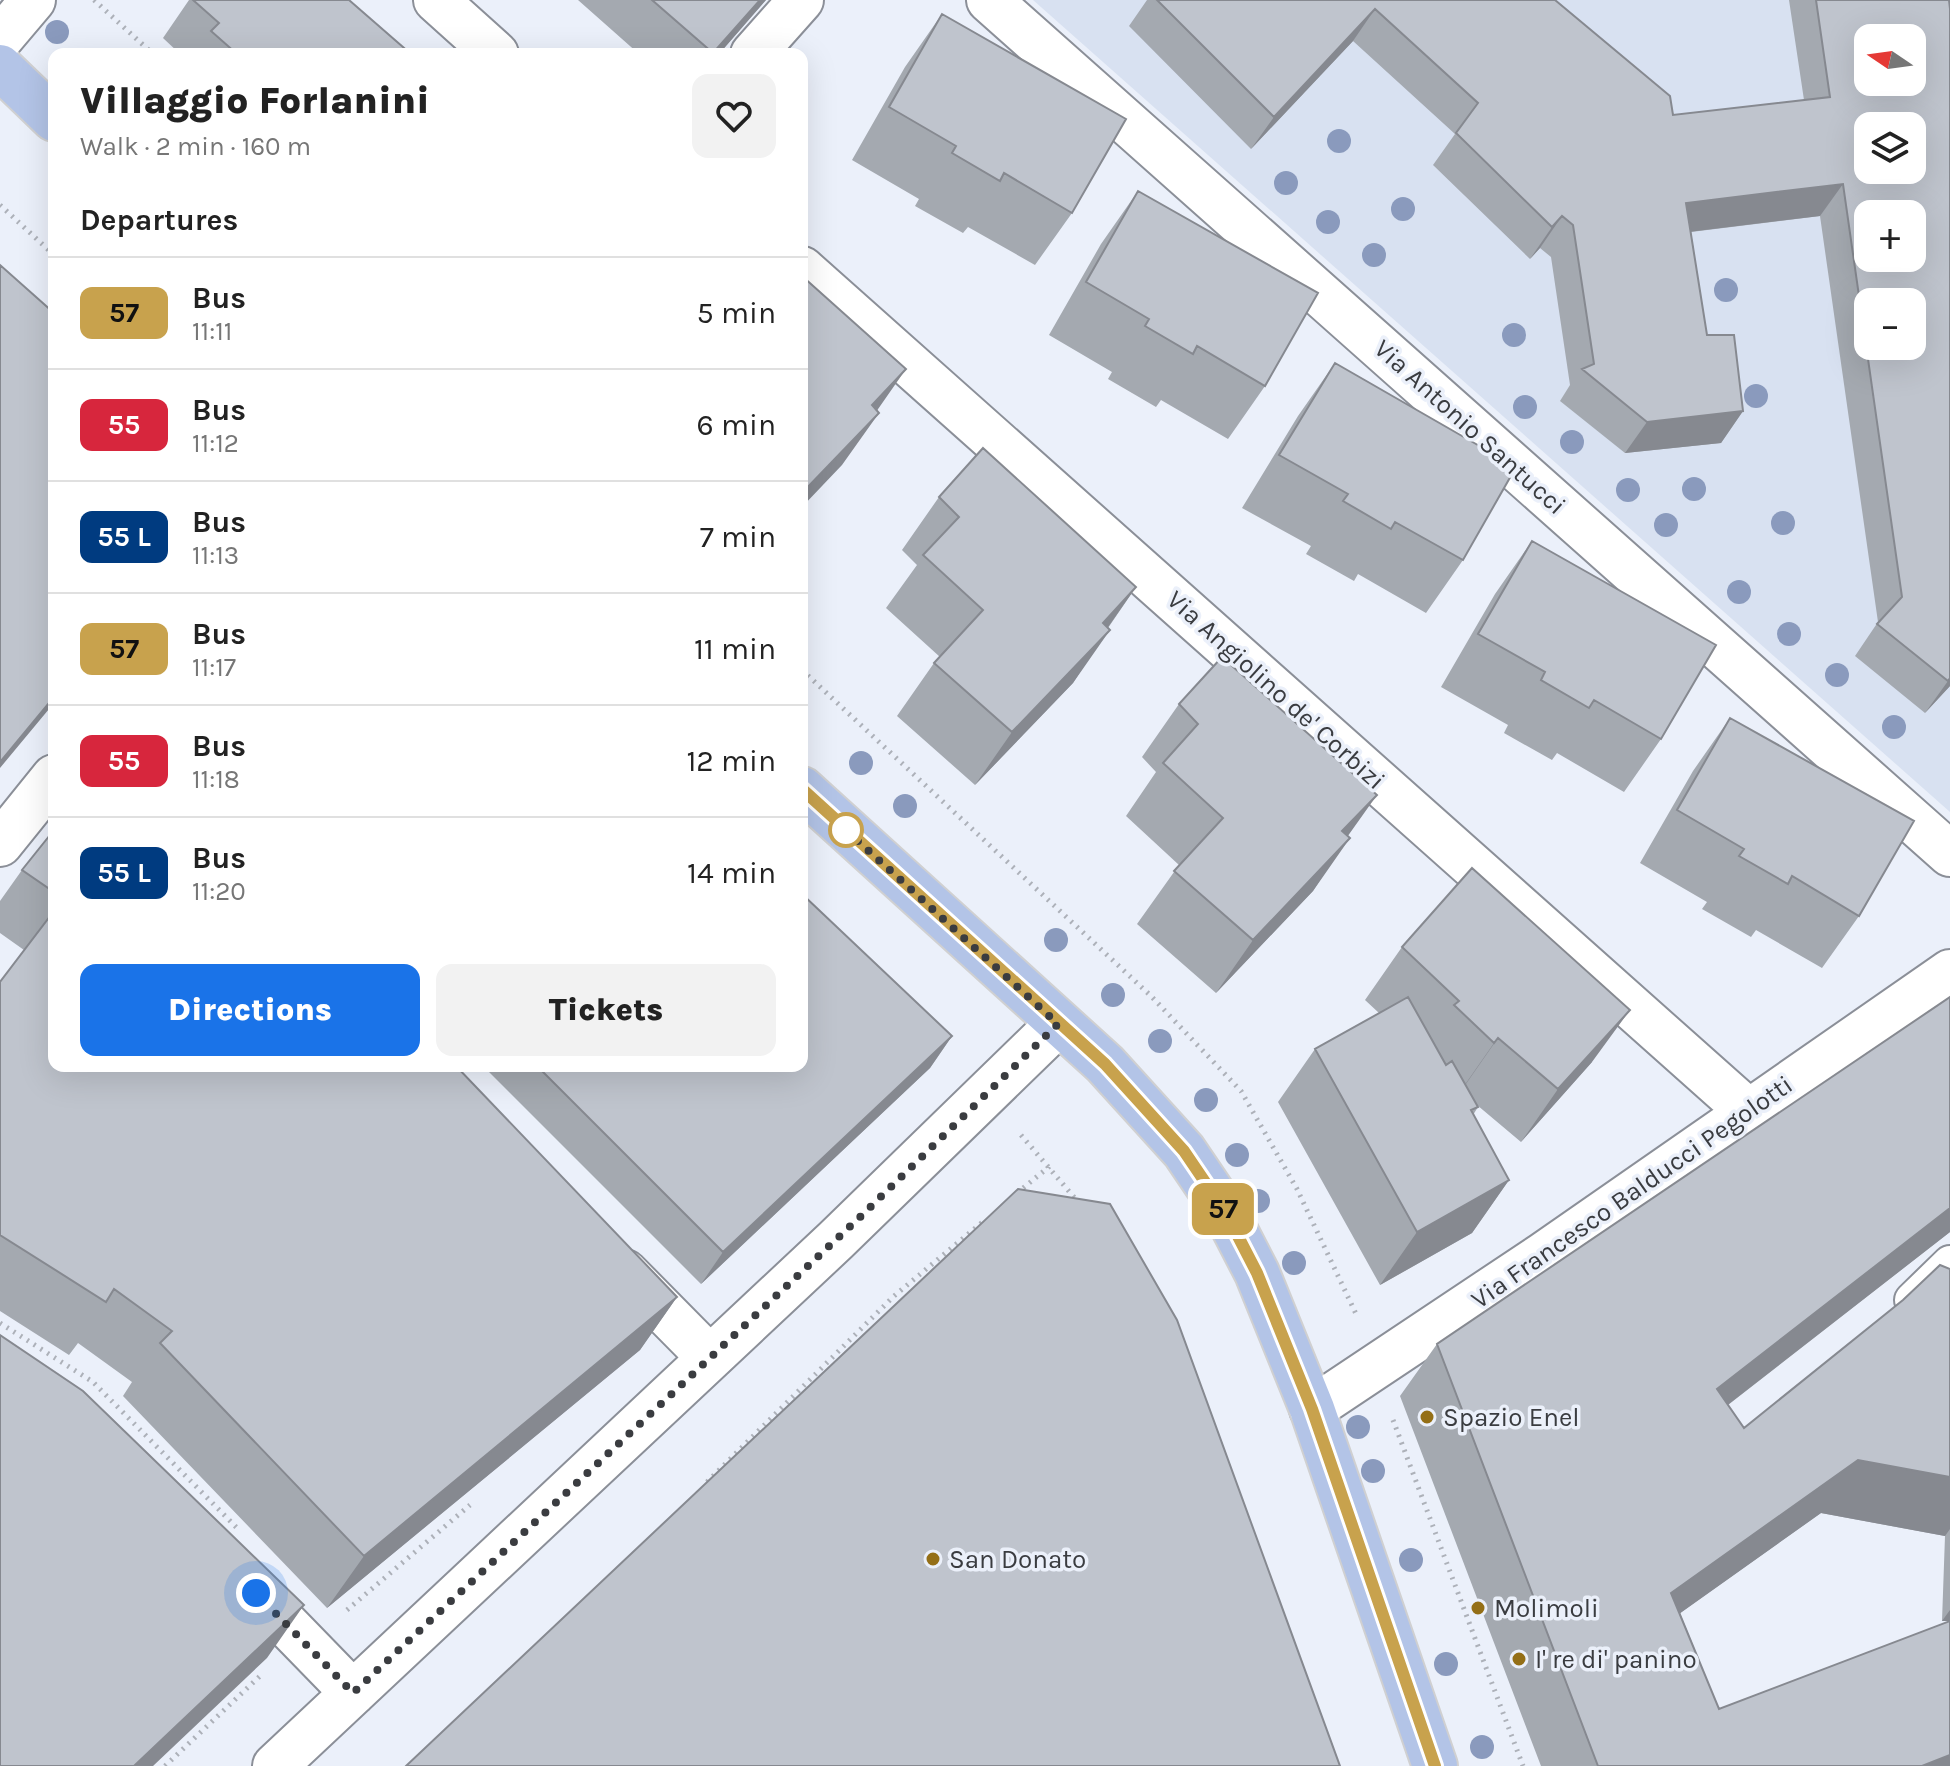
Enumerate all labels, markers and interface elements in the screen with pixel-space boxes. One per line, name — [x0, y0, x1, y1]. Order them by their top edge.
north arrow — [1854, 24, 1926, 96]
map controls — [1854, 24, 1926, 360]
button: heart — [692, 74, 776, 158]
text: Villaggio Forlanini — [80, 78, 430, 123]
button: layers — [1854, 112, 1926, 184]
text: Walk · 2 min · 160 m — [80, 131, 311, 162]
button: + — [1854, 200, 1926, 272]
text: Departures — [80, 202, 238, 238]
text: Bus — [192, 280, 246, 316]
button: − — [1854, 288, 1926, 360]
text: 5 min — [697, 295, 776, 331]
text: 57 — [109, 296, 139, 329]
text: 11:11 — [192, 316, 232, 347]
street label: Via Antonio Santucci — [1368, 333, 1572, 521]
text: Bus — [192, 392, 246, 428]
text: 6 min — [697, 407, 776, 443]
text: 55 — [108, 408, 140, 441]
text: 11:12 — [192, 428, 239, 459]
text: Bus — [192, 504, 246, 540]
text: 7 min — [700, 519, 776, 555]
text: 55 L — [97, 520, 151, 553]
text: 11:13 — [192, 540, 239, 571]
street label: Via Angiolino de' Corbizi — [1161, 584, 1391, 796]
text: Bus — [192, 616, 246, 652]
text: 11 min — [694, 631, 776, 667]
text: 57 — [109, 632, 139, 665]
text: 11:17 — [192, 652, 236, 683]
text: Bus — [192, 728, 246, 764]
text: 12 min — [686, 743, 776, 779]
text: 55 — [108, 744, 140, 777]
text: 11:18 — [192, 764, 240, 795]
unlabelled marker — [829, 813, 863, 847]
text: Bus — [192, 840, 246, 876]
text: 14 min — [687, 855, 776, 891]
text: 55 L — [97, 856, 151, 889]
text: 11:20 — [192, 876, 246, 907]
button: Directions — [80, 964, 420, 1056]
button: Tickets — [436, 964, 776, 1056]
street label: Via Francesco Balducci Pegolotti — [1465, 1069, 1799, 1315]
line badge: 57 — [1187, 1183, 1259, 1235]
text: 57 — [1208, 1192, 1238, 1225]
place label: Spazio Enel — [1443, 1402, 1580, 1433]
marker: Spazio Enel — [1418, 1408, 1436, 1426]
place label: San Donato — [949, 1544, 1086, 1575]
marker: San Donato — [924, 1550, 942, 1568]
your location — [236, 1573, 276, 1613]
place label: Molimoli — [1494, 1593, 1599, 1624]
marker: Molimoli — [1469, 1599, 1487, 1617]
place label: I' re di' panino — [1535, 1644, 1697, 1675]
marker: I' re di' panino — [1510, 1650, 1528, 1668]

